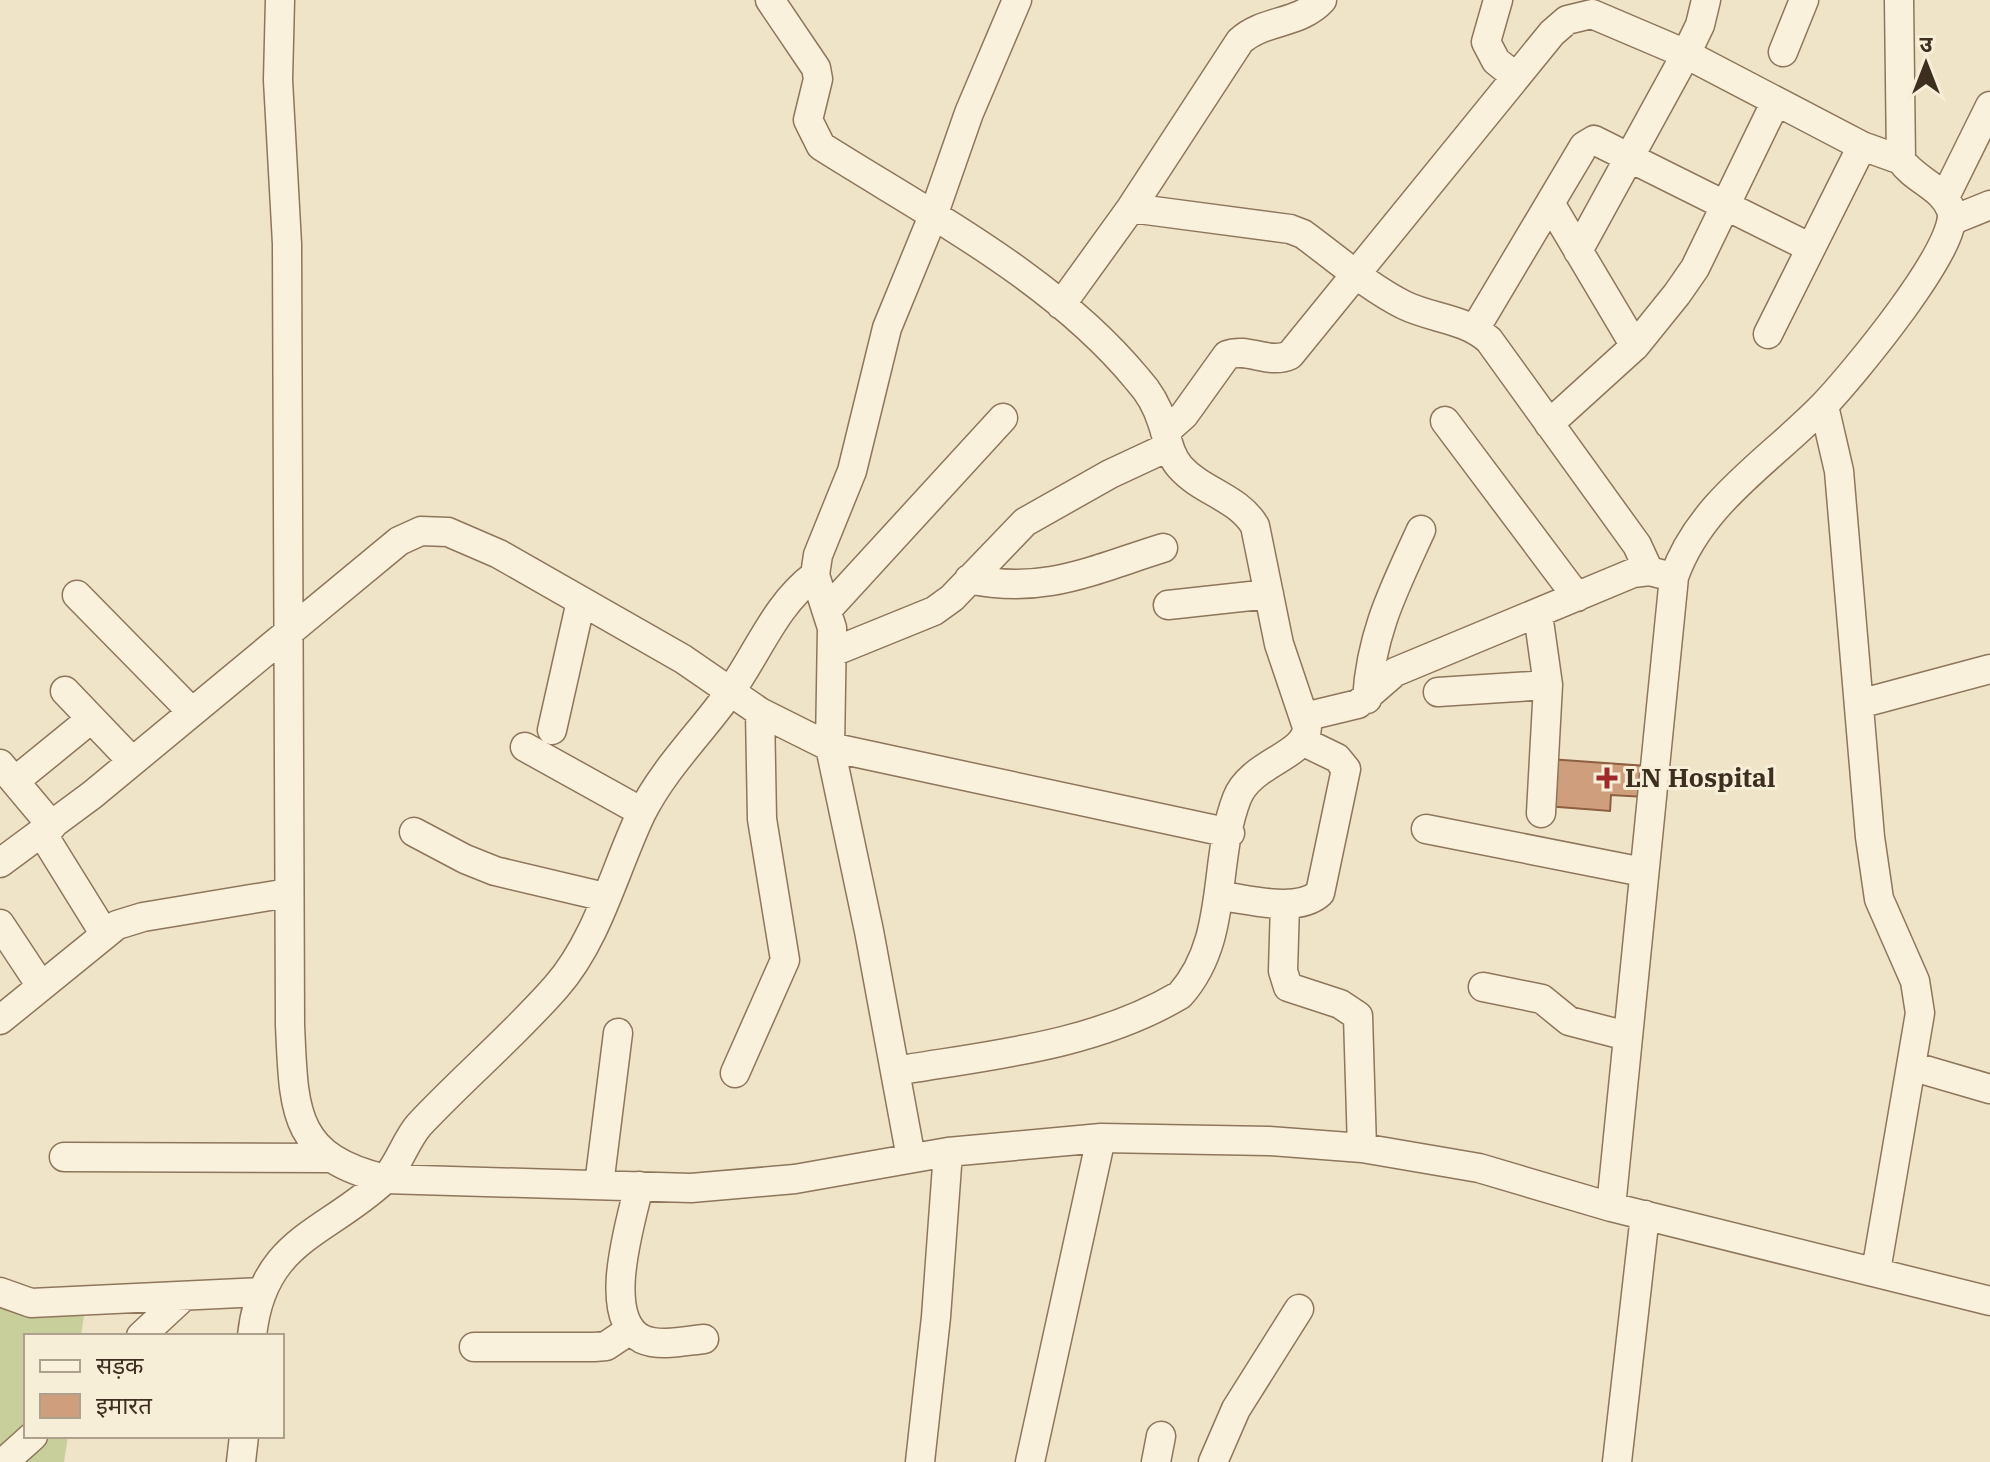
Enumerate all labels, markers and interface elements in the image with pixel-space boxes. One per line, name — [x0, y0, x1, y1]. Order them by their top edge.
north arrow — [1886, 24, 1966, 104]
text: उ — [1920, 29, 1934, 58]
place label: LN Hospital — [1625, 760, 1775, 794]
marker: LN Hospital — [1596, 767, 1618, 789]
legend — [24, 1334, 284, 1438]
text: सड़क — [96, 1349, 144, 1381]
text: इमारत — [96, 1389, 153, 1421]

